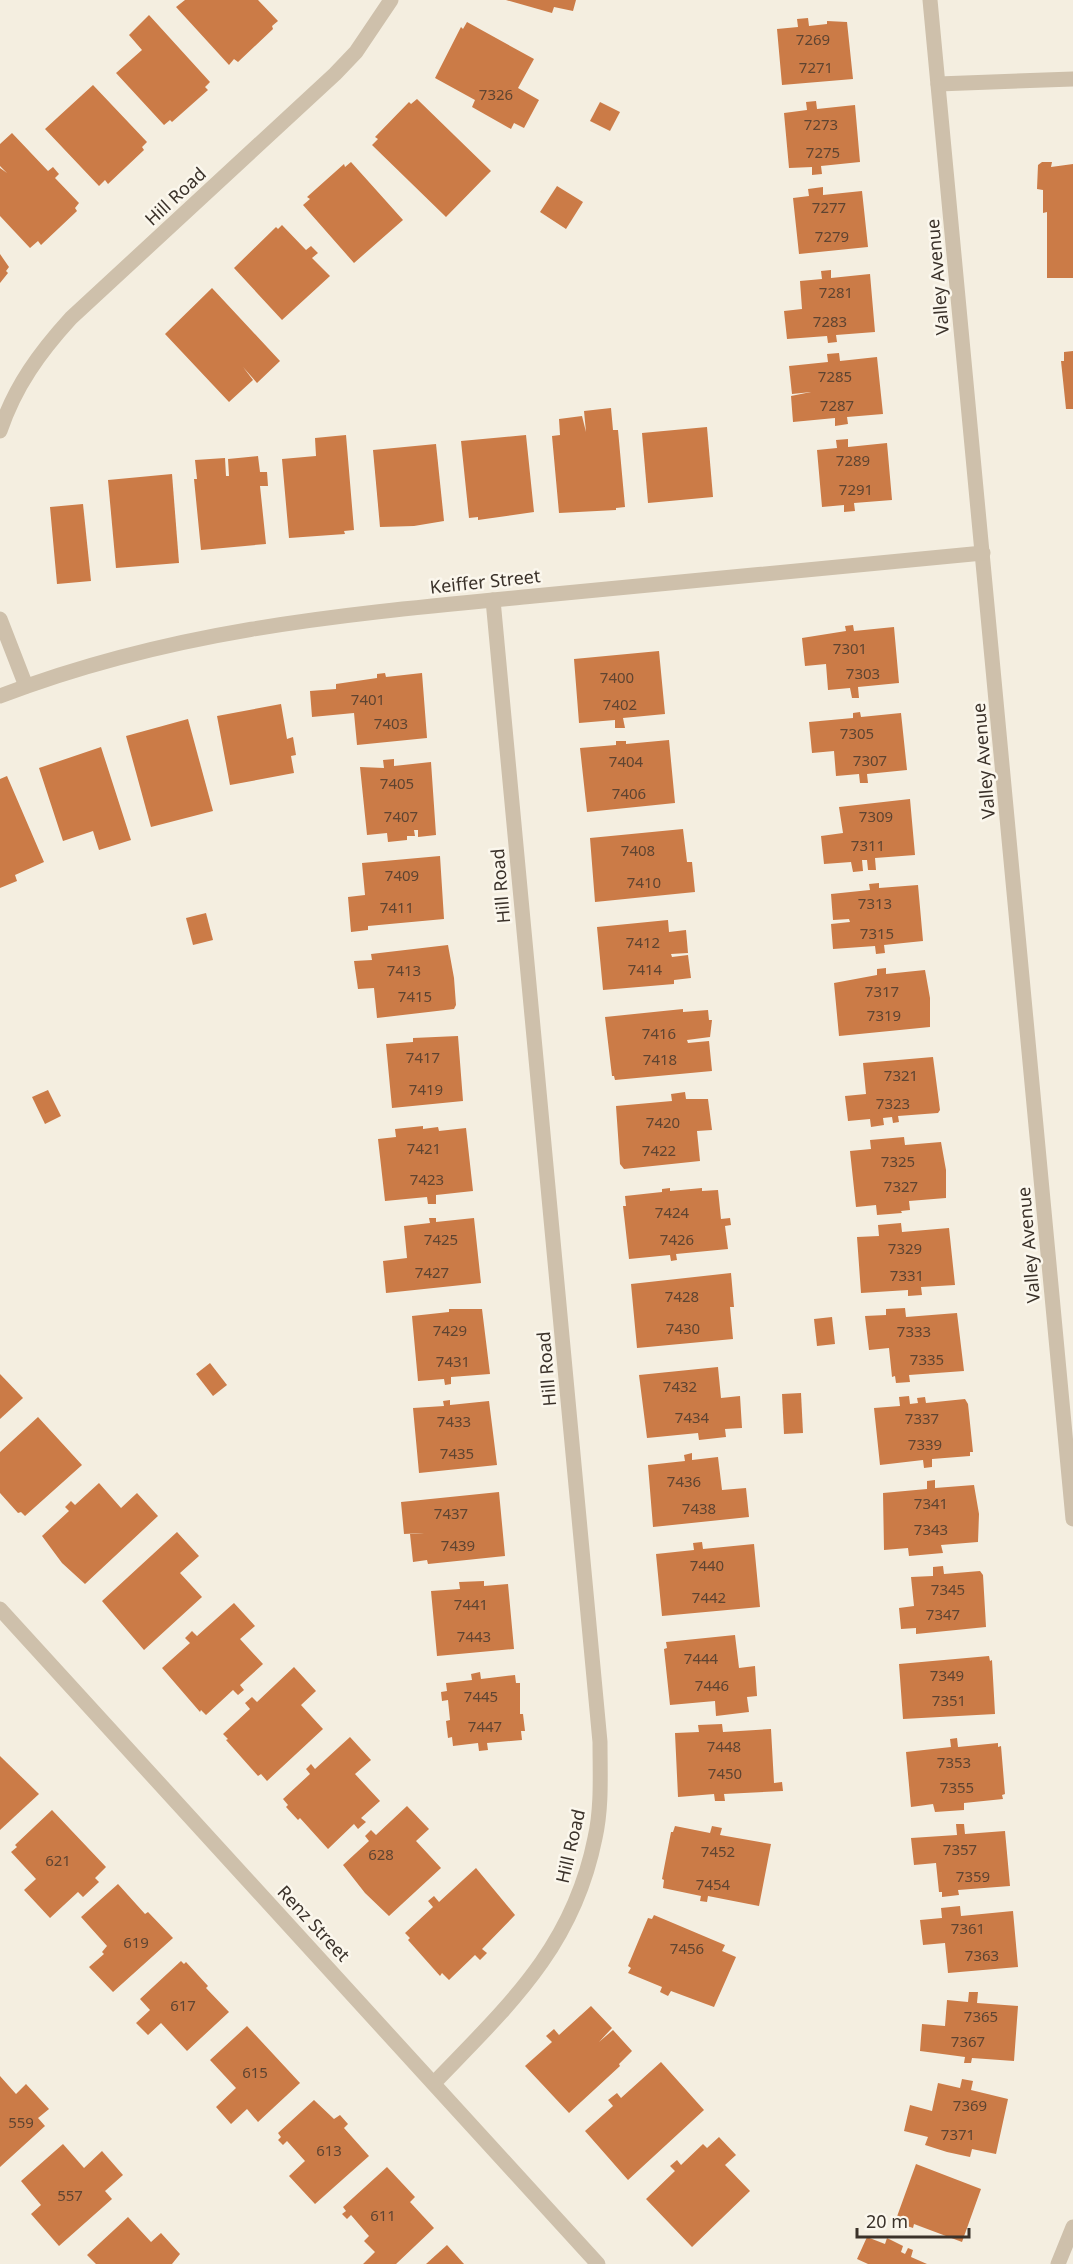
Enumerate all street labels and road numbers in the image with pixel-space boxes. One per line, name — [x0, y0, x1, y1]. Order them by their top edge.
street label: Hill Road — [139, 162, 211, 230]
street label: Valley Avenue — [920, 218, 954, 336]
street label: Keiffer Street — [429, 563, 542, 599]
street label: Valley Avenue — [966, 702, 1000, 820]
street label: Hill Road — [485, 847, 515, 925]
street label: Valley Avenue — [1011, 1186, 1045, 1304]
street label: Hill Road — [531, 1330, 561, 1408]
street label: Hill Road — [550, 1807, 590, 1885]
street label: Renz Street — [273, 1880, 356, 1967]

